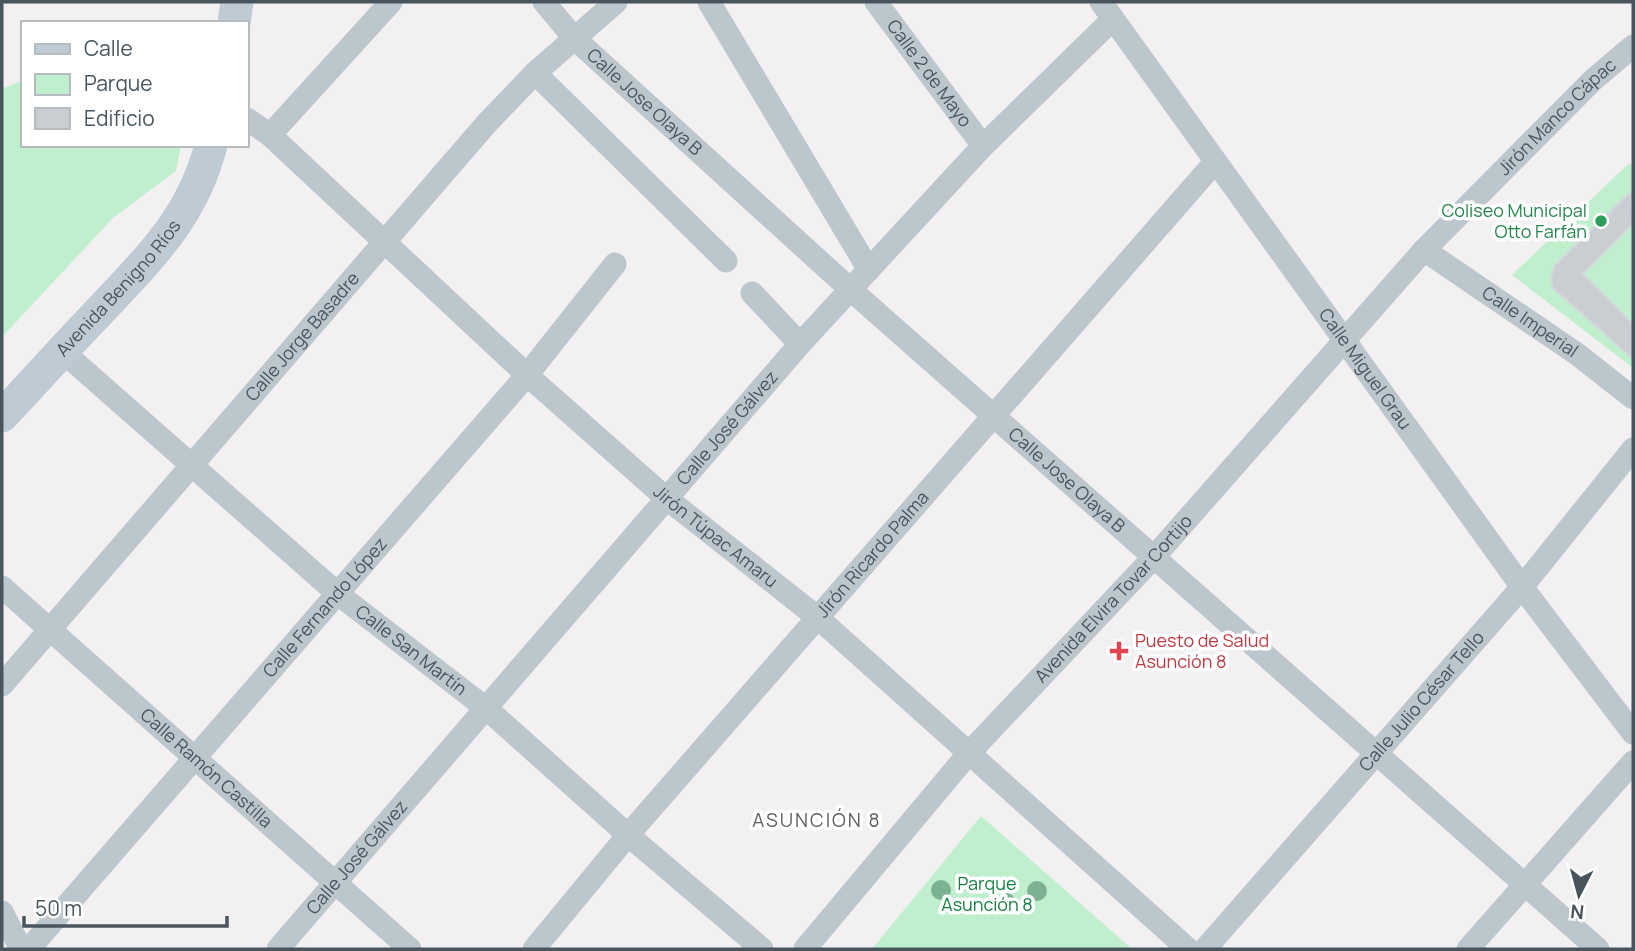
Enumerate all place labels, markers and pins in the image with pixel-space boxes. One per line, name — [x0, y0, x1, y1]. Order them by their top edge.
place label: Coliseo Municipal Otto Farfán — [1441, 198, 1587, 243]
marker: Coliseo Municipal Otto Farfán — [1593, 213, 1609, 229]
place label: Puesto de Salud Asunción 8 — [1135, 628, 1269, 673]
marker: Puesto de Salud Asunción 8 — [1109, 641, 1129, 661]

